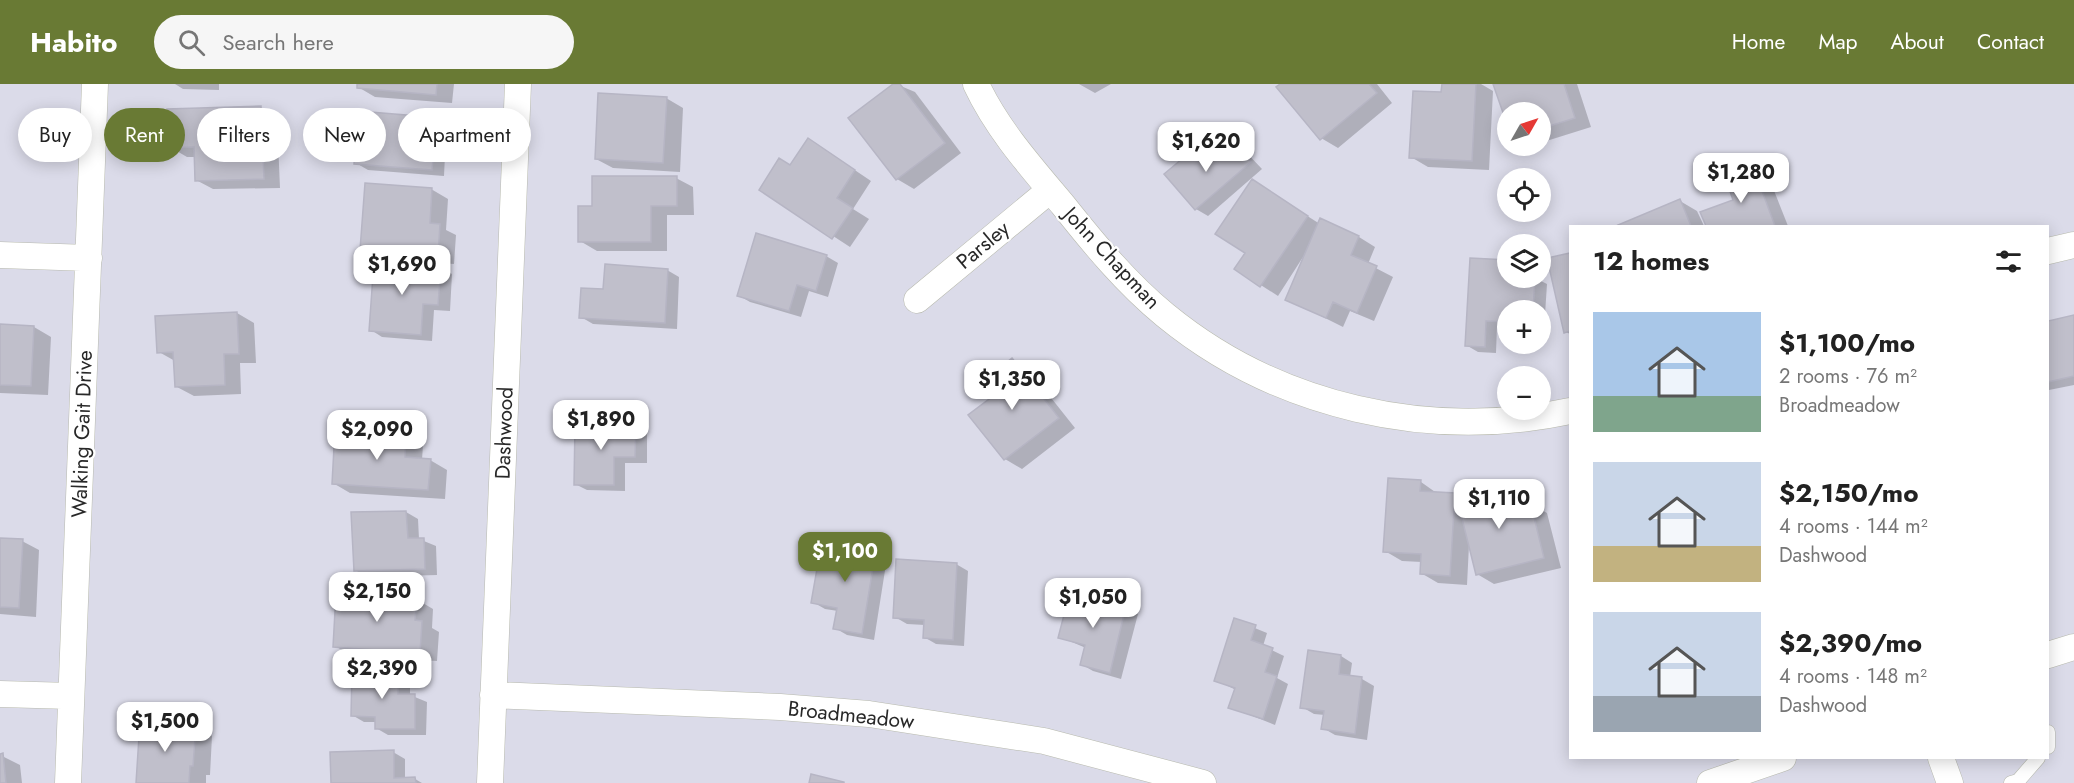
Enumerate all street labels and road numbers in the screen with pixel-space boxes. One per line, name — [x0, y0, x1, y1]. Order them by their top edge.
street label: John Chapman — [1055, 198, 1167, 316]
street label: Parsley — [950, 213, 1017, 276]
street label: Walking Gait Drive — [64, 350, 100, 518]
street label: Dashwood — [487, 386, 521, 480]
street label: Broadmeadow — [786, 693, 916, 737]

